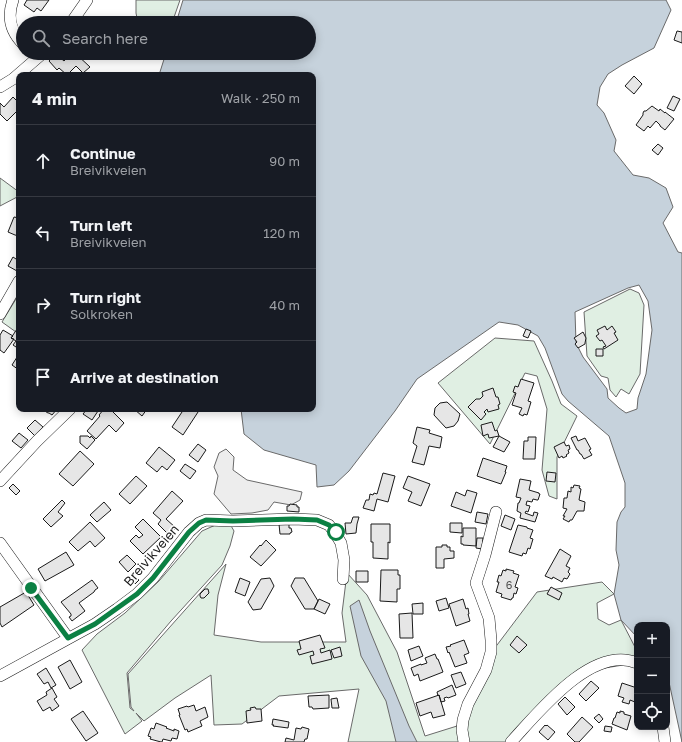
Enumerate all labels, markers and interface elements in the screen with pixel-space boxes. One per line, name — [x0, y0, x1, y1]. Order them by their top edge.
search box — [16, 16, 316, 60]
icon: search — [30, 27, 52, 49]
text: Search here — [62, 29, 148, 47]
text: 4 min — [32, 88, 77, 109]
text: Walk · 250 m — [221, 90, 300, 106]
text: Continue — [70, 144, 136, 162]
icon: ahead — [32, 150, 54, 172]
text: 90 m — [269, 153, 300, 169]
text: Breivikveien — [70, 162, 147, 178]
text: Turn left — [70, 216, 132, 234]
icon: left — [32, 222, 54, 244]
text: 120 m — [263, 225, 300, 241]
text: Breivikveien — [70, 234, 147, 250]
text: Turn right — [70, 288, 141, 306]
icon: right — [32, 294, 54, 316]
text: 40 m — [269, 297, 300, 313]
text: Solkroken — [70, 306, 133, 322]
icon: arrive — [32, 366, 54, 388]
text: Arrive at destination — [70, 368, 219, 386]
street label: Breivikveien — [120, 521, 182, 589]
route start — [327, 523, 345, 541]
house number: 6 — [506, 578, 513, 591]
route end — [22, 579, 40, 597]
map controls — [634, 622, 670, 730]
button: + — [634, 622, 670, 658]
button: − — [634, 658, 670, 694]
button: locate — [634, 694, 670, 730]

